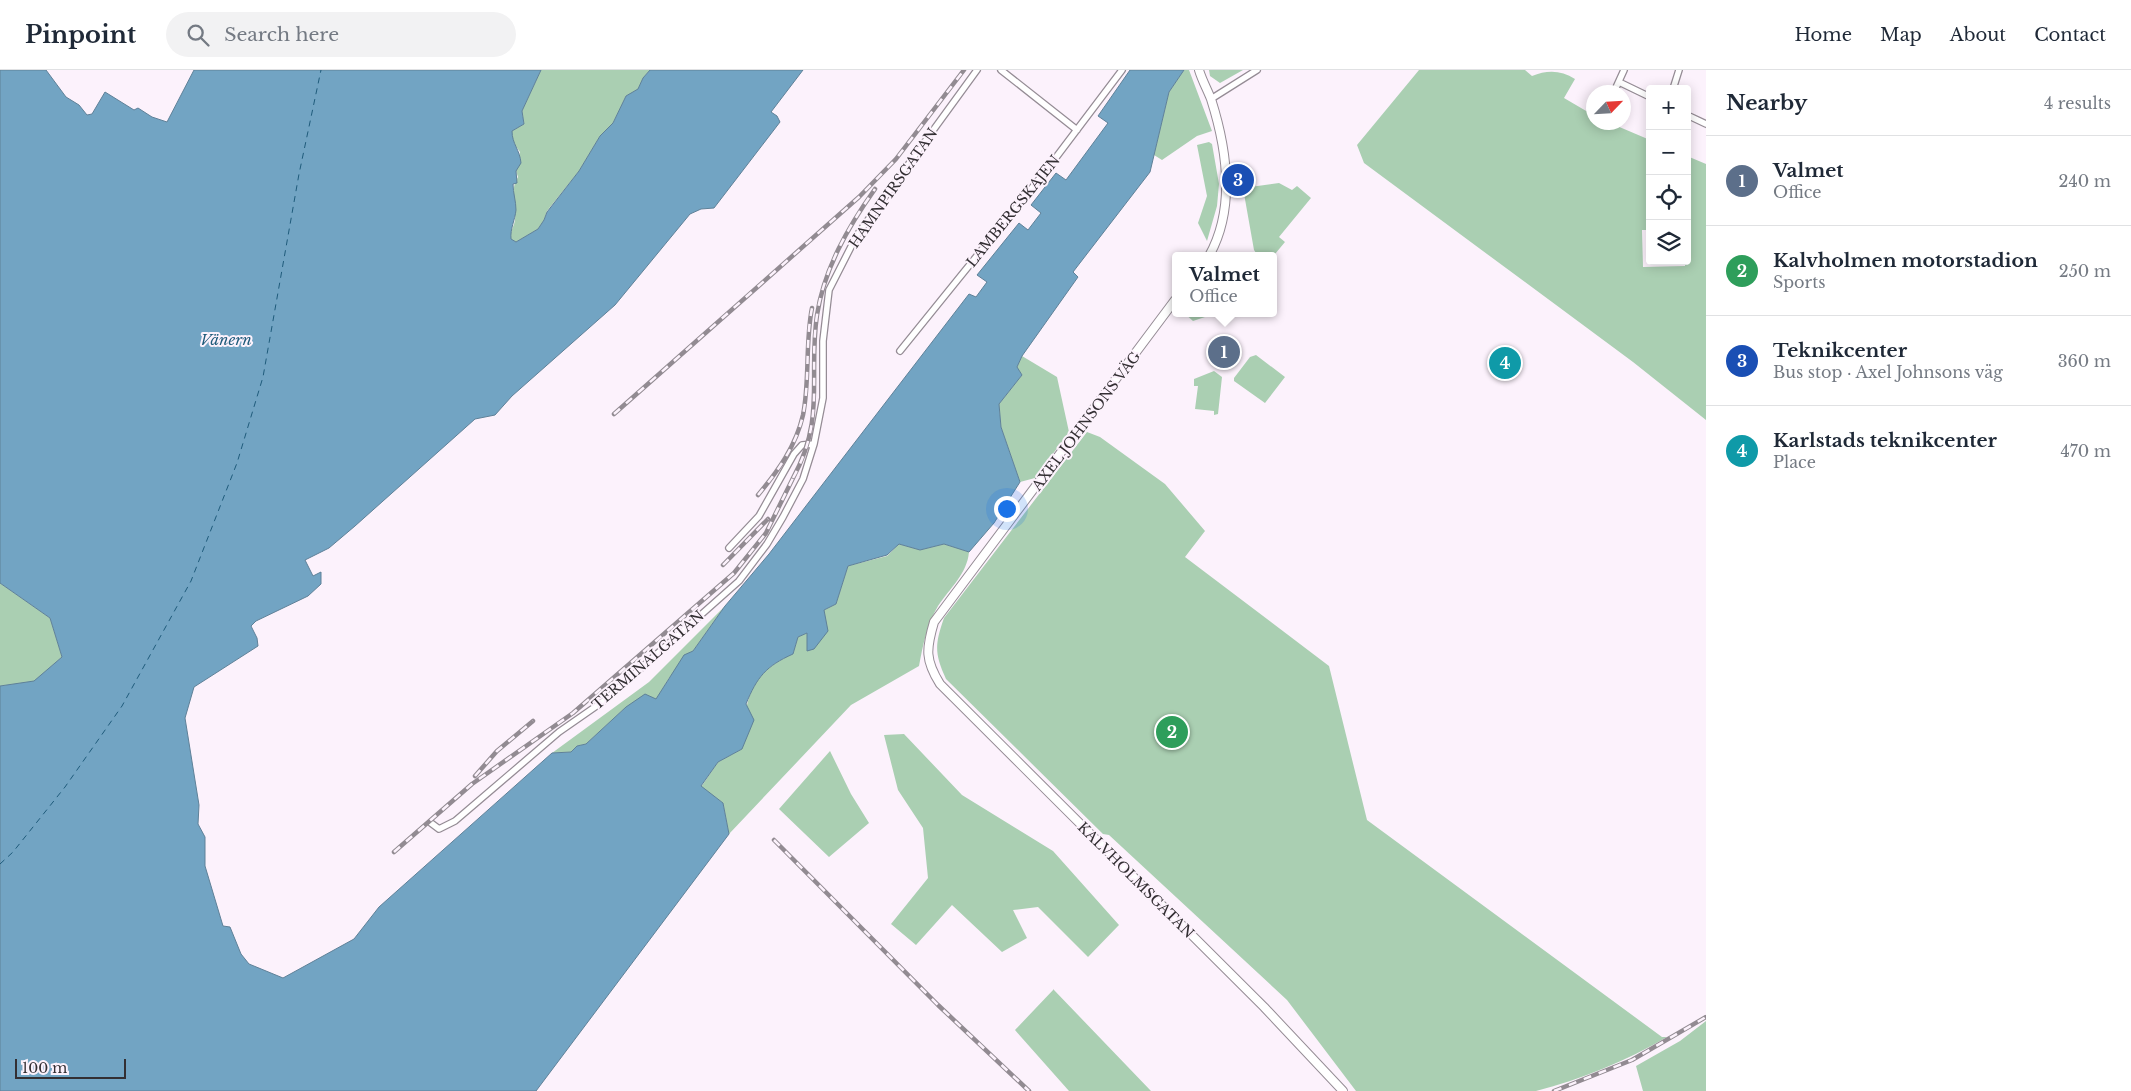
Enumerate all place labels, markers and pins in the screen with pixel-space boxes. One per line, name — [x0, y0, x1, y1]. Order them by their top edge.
pin: 3 — [1222, 161, 1254, 199]
pin: 1 — [1208, 333, 1240, 371]
pin: 4 — [1489, 344, 1521, 382]
pin: 2 — [1156, 713, 1188, 751]

